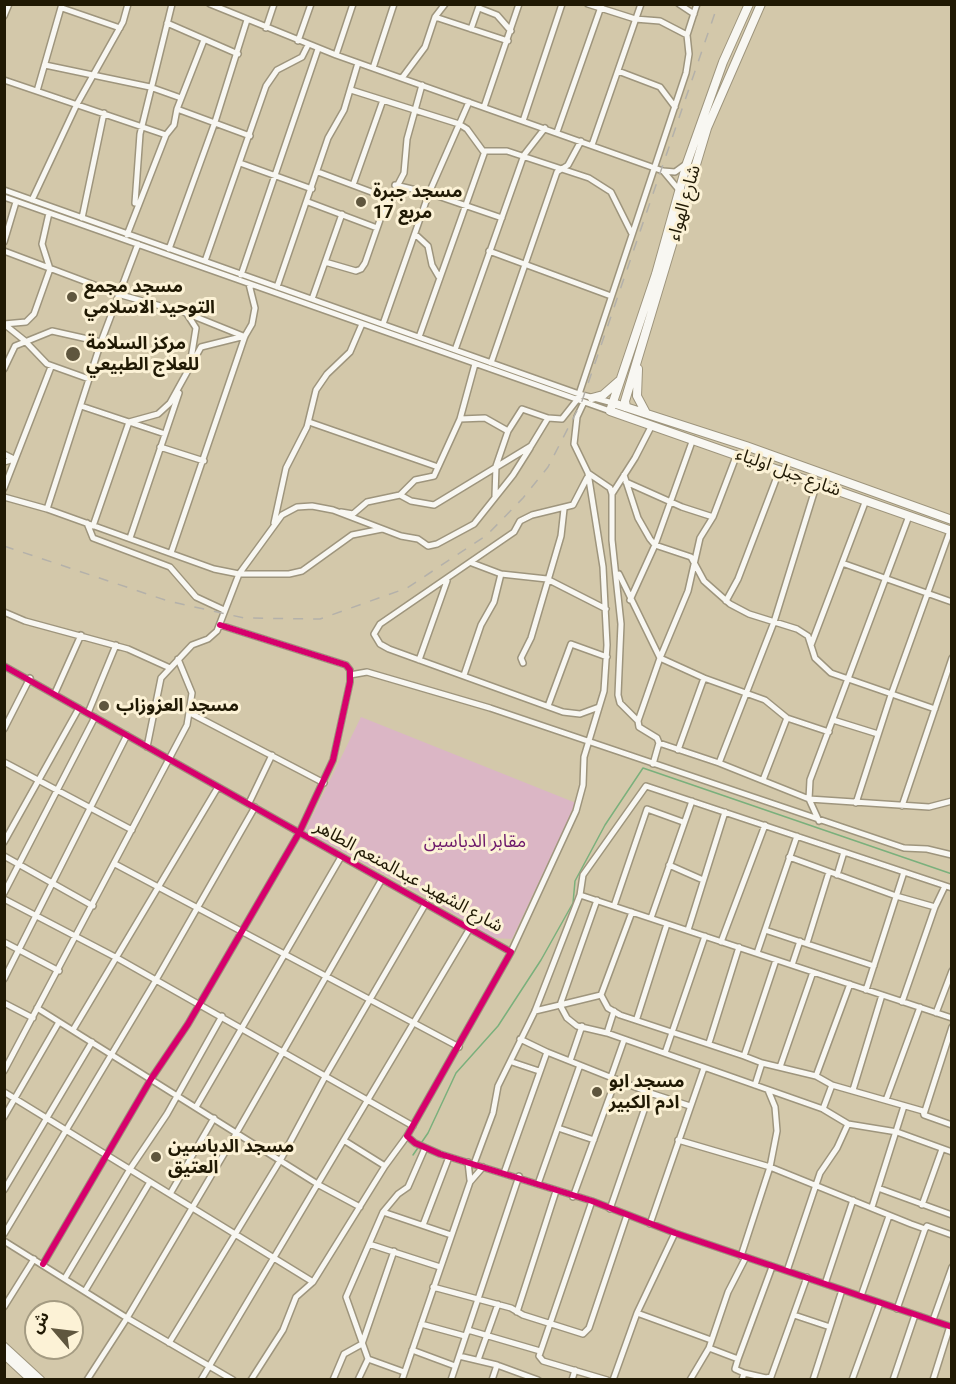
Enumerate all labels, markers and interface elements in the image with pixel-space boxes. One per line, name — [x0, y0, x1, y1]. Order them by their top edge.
street label: شارع الهواء — [664, 163, 706, 243]
place label: مسجد جبرة مربع 17 — [373, 181, 462, 224]
marker: مسجد جبرة مربع 17 — [354, 195, 368, 209]
place label: مسجد مجمع التوحيد الاسلامي — [84, 276, 215, 318]
marker: مسجد مجمع التوحيد الاسلامي — [65, 290, 79, 304]
place label: مركز السلامة للعلاج الطبيعي — [86, 333, 199, 376]
marker: مركز السلامة للعلاج الطبيعي — [64, 345, 82, 363]
street label: شارع جبل اولياء — [732, 444, 844, 502]
place label: مسجد العزوزاب — [116, 695, 239, 717]
marker: مسجد العزوزاب — [97, 699, 111, 713]
street label: شارع الشهيد عبدالمنعم الطاهر — [310, 816, 506, 938]
park label: مقابر الدباسين — [424, 831, 526, 853]
place label: مسجد ابو ادم الكبير — [609, 1071, 684, 1114]
marker: مسجد ابو ادم الكبير — [590, 1085, 604, 1099]
place label: مسجد الدباسين العتيق — [168, 1136, 294, 1178]
marker: مسجد الدباسين العتيق — [149, 1150, 163, 1164]
north arrow — [24, 1300, 84, 1360]
text: ش — [26, 1308, 53, 1336]

